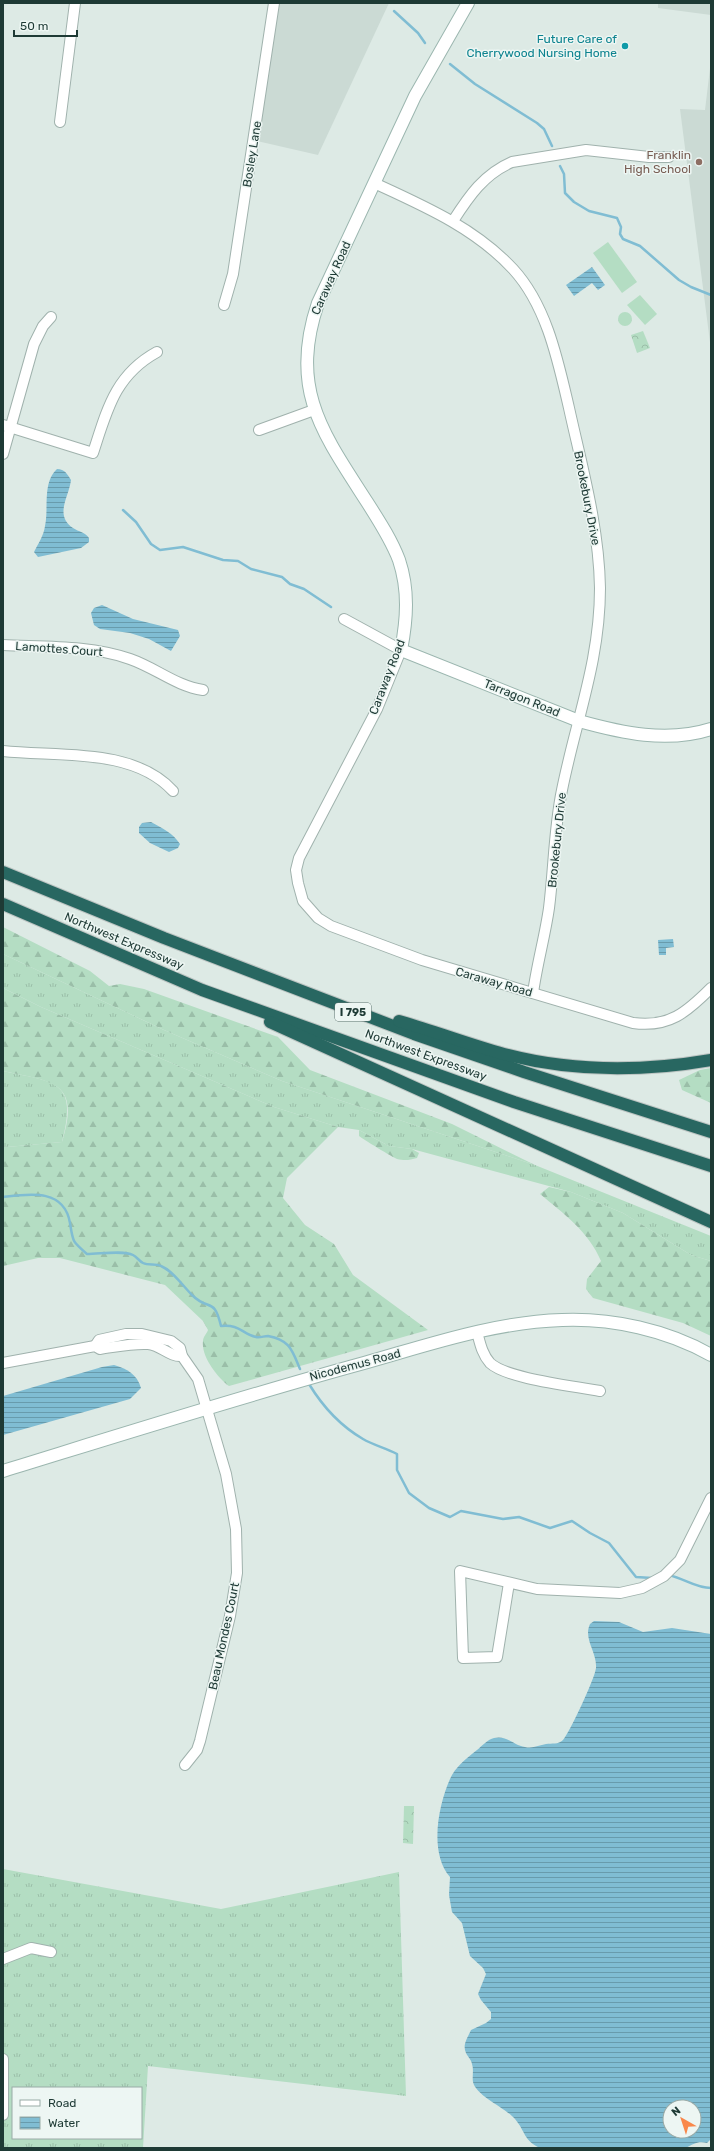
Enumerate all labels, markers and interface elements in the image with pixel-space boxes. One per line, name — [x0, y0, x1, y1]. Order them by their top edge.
scale bar — [14, 12, 77, 38]
text: 50 m — [20, 19, 48, 33]
place label: Future Care of Cherrywood Nursing Home — [467, 32, 617, 60]
marker: Future Care of Cherrywood Nursing Home — [620, 41, 630, 51]
street label: Bosley Lane — [240, 120, 264, 188]
place label: Franklin High School — [624, 148, 691, 176]
marker: Franklin High School — [694, 157, 704, 167]
street label: Caraway Road — [308, 239, 354, 317]
street label: Brookebury Drive — [571, 450, 603, 547]
street label: Caraway Road — [366, 637, 408, 717]
street label: Lamottes Court — [15, 639, 103, 659]
street label: Tarragon Road — [482, 676, 562, 720]
street label: Brookebury Drive — [545, 791, 569, 888]
street label: Northwest Expressway — [62, 909, 186, 973]
street label: Caraway Road — [454, 964, 534, 1000]
road number: I 795 — [335, 1003, 371, 1021]
street label: Northwest Expressway — [363, 1026, 489, 1084]
street label: Nicodemus Road — [308, 1346, 402, 1384]
street label: Beau Mondes Court — [206, 1581, 242, 1691]
legend — [12, 2087, 142, 2139]
text: Road — [48, 2096, 76, 2110]
north arrow — [662, 2099, 702, 2139]
text: N — [669, 2104, 683, 2119]
text: Water — [48, 2116, 80, 2130]

